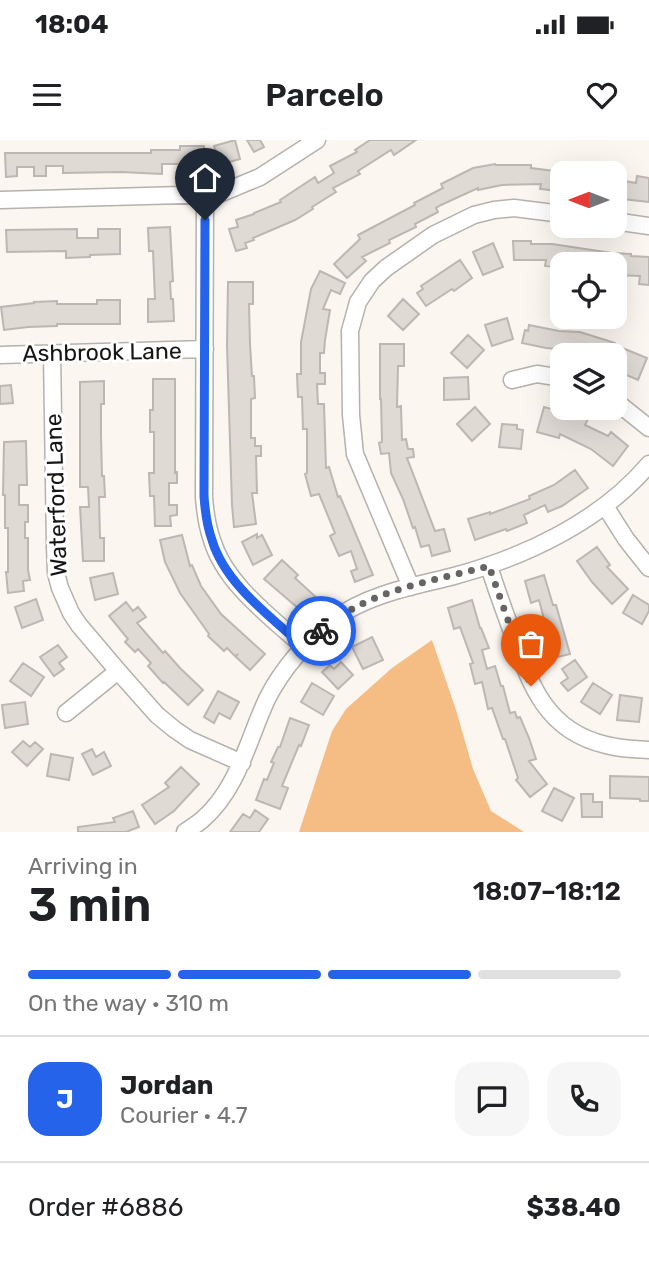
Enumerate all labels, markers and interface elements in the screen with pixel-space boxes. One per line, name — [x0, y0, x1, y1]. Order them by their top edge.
text: 18:04 — [35, 9, 109, 40]
icon: menu — [28, 76, 66, 114]
text: Parcelo — [265, 76, 384, 114]
icon: heart — [583, 76, 621, 114]
pin — [175, 148, 235, 220]
icon: home — [186, 159, 224, 197]
north arrow — [550, 161, 626, 238]
map controls — [550, 161, 627, 420]
button: locate — [550, 252, 627, 329]
street label: Ashbrook Lane — [22, 337, 182, 367]
button: layers — [550, 343, 627, 420]
street label: Waterford Lane — [39, 413, 73, 577]
courier — [286, 596, 356, 666]
icon: bike — [302, 612, 340, 650]
pin — [501, 614, 561, 686]
icon: bag — [512, 625, 550, 663]
text: Arriving in — [28, 852, 138, 880]
text: 18:07–18:12 — [473, 876, 621, 907]
text: 3 min — [28, 878, 151, 933]
text: On the way · 310 m — [28, 989, 229, 1017]
button: chat — [455, 1062, 529, 1136]
button: phone — [547, 1062, 621, 1136]
text: Jordan — [120, 1070, 213, 1101]
text: J — [56, 1084, 74, 1115]
text: Courier · 4.7 — [120, 1101, 247, 1129]
text: Order #6886 — [28, 1192, 183, 1223]
text: $38.40 — [526, 1192, 621, 1223]

